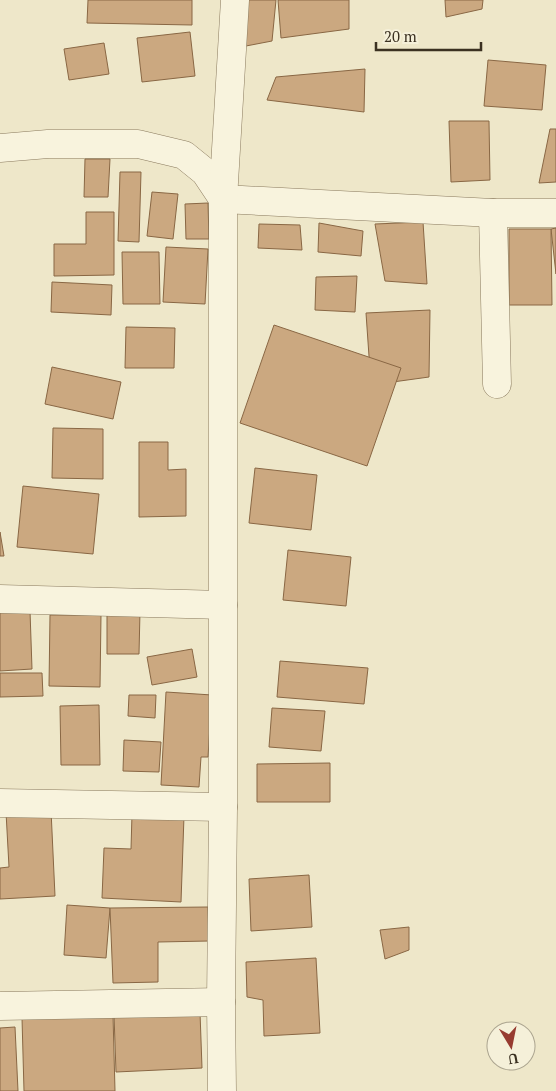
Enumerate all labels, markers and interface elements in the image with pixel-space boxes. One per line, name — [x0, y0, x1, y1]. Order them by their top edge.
scale bar — [376, 20, 481, 52]
text: 20 m — [384, 26, 417, 46]
north arrow — [486, 1021, 536, 1071]
text: U — [507, 1049, 520, 1070]

